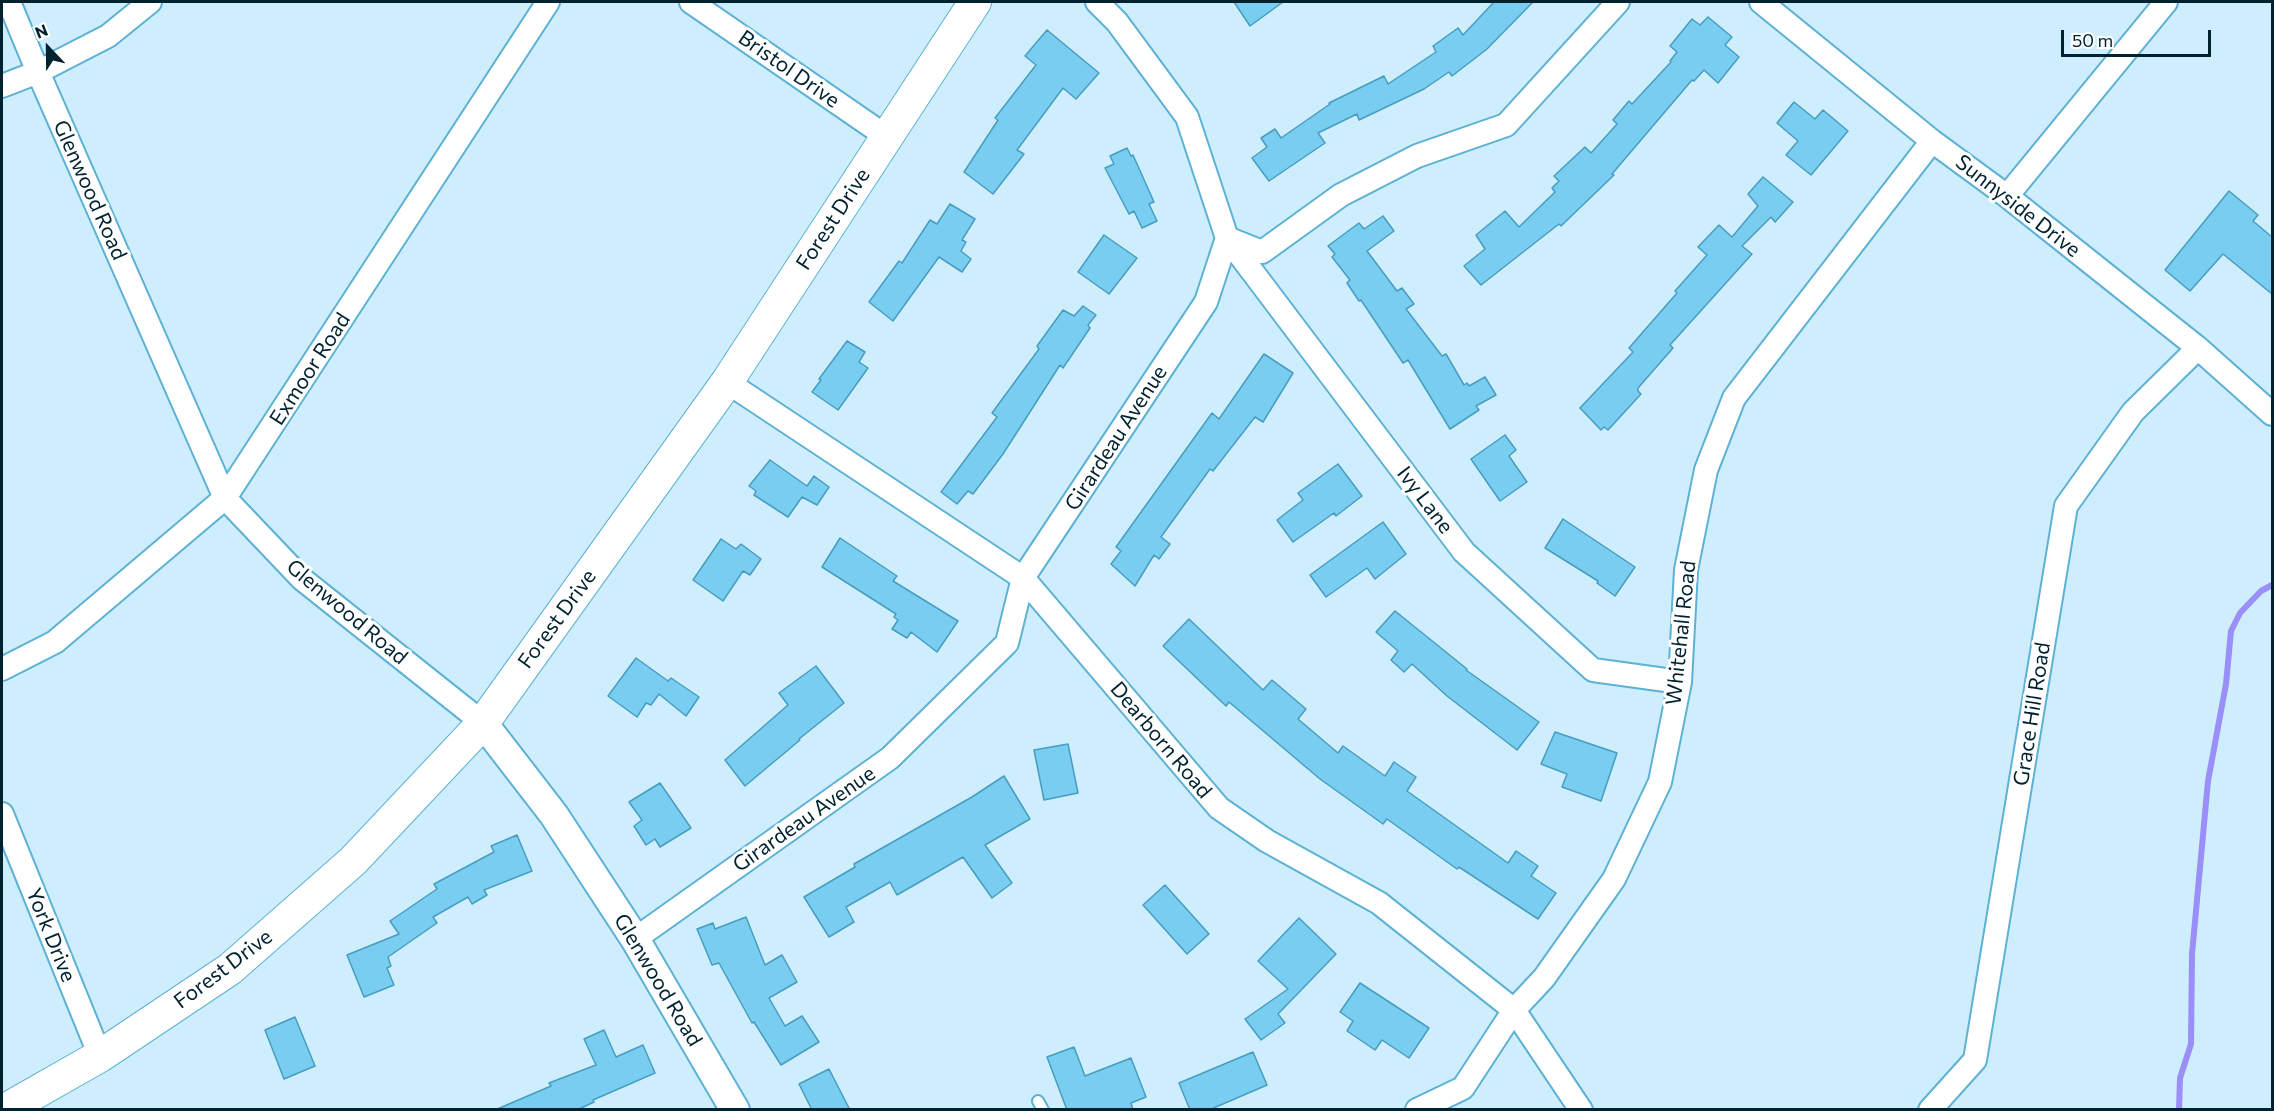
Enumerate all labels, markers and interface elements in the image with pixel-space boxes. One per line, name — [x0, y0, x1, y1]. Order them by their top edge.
north arrow — [18, 18, 78, 78]
scale bar — [2064, 18, 2214, 56]
text: N — [32, 20, 50, 42]
street label: Bristol Drive — [733, 25, 845, 113]
text: 50 m — [2072, 29, 2113, 51]
street label: Glenwood Road — [48, 116, 132, 264]
street label: Sunnyside Drive — [1951, 149, 2085, 263]
street label: Forest Drive — [791, 163, 875, 275]
street label: Exmoor Road — [264, 308, 356, 430]
street label: Girardeau Avenue — [1060, 361, 1172, 515]
street label: Ivy Lane — [1392, 461, 1458, 539]
street label: Glenwood Road — [281, 554, 413, 670]
street label: Whitehall Road — [1661, 560, 1701, 706]
street label: Forest Drive — [513, 565, 601, 673]
street label: Grace Hill Road — [2008, 640, 2056, 788]
street label: Dearborn Road — [1105, 677, 1217, 803]
street label: Girardeau Avenue — [728, 761, 880, 877]
street label: York Drive — [21, 884, 81, 986]
street label: Glenwood Road — [608, 909, 708, 1051]
street label: Forest Drive — [169, 924, 277, 1014]

